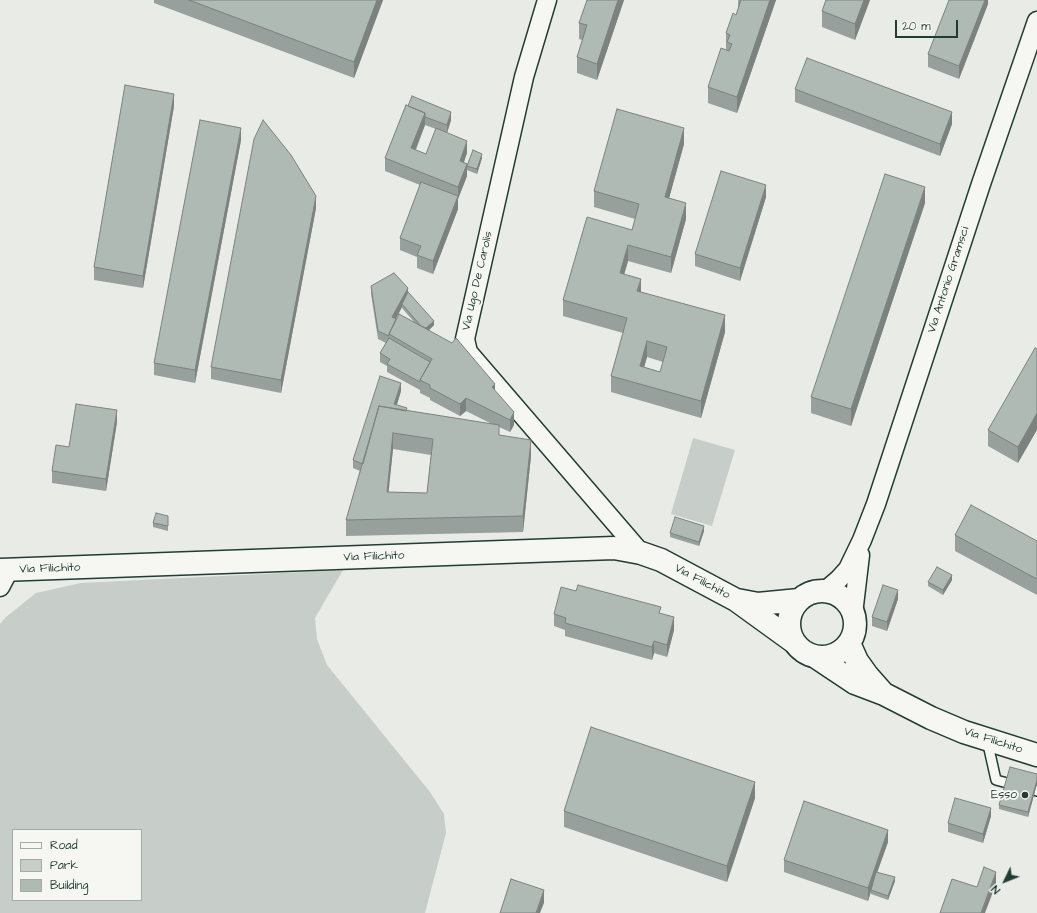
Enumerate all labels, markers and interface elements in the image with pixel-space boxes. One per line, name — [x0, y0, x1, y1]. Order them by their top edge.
scale bar — [897, 12, 960, 38]
text: 20 m — [902, 18, 931, 35]
street label: Via Antonio Gramsci — [925, 225, 973, 335]
street label: Via Ugo De Carolis — [460, 230, 496, 332]
street label: Via Filichito — [343, 549, 405, 565]
street label: Via Filichito — [19, 561, 81, 577]
street label: Via Filichito — [672, 561, 732, 603]
street label: Via Filichito — [962, 725, 1024, 757]
place label: Esso — [991, 788, 1017, 802]
marker: Esso — [1020, 790, 1030, 800]
legend — [12, 829, 142, 901]
text: Road — [50, 837, 78, 854]
text: Park — [50, 857, 78, 874]
north arrow — [985, 861, 1025, 901]
text: Building — [50, 877, 88, 894]
text: N — [988, 882, 1004, 897]

